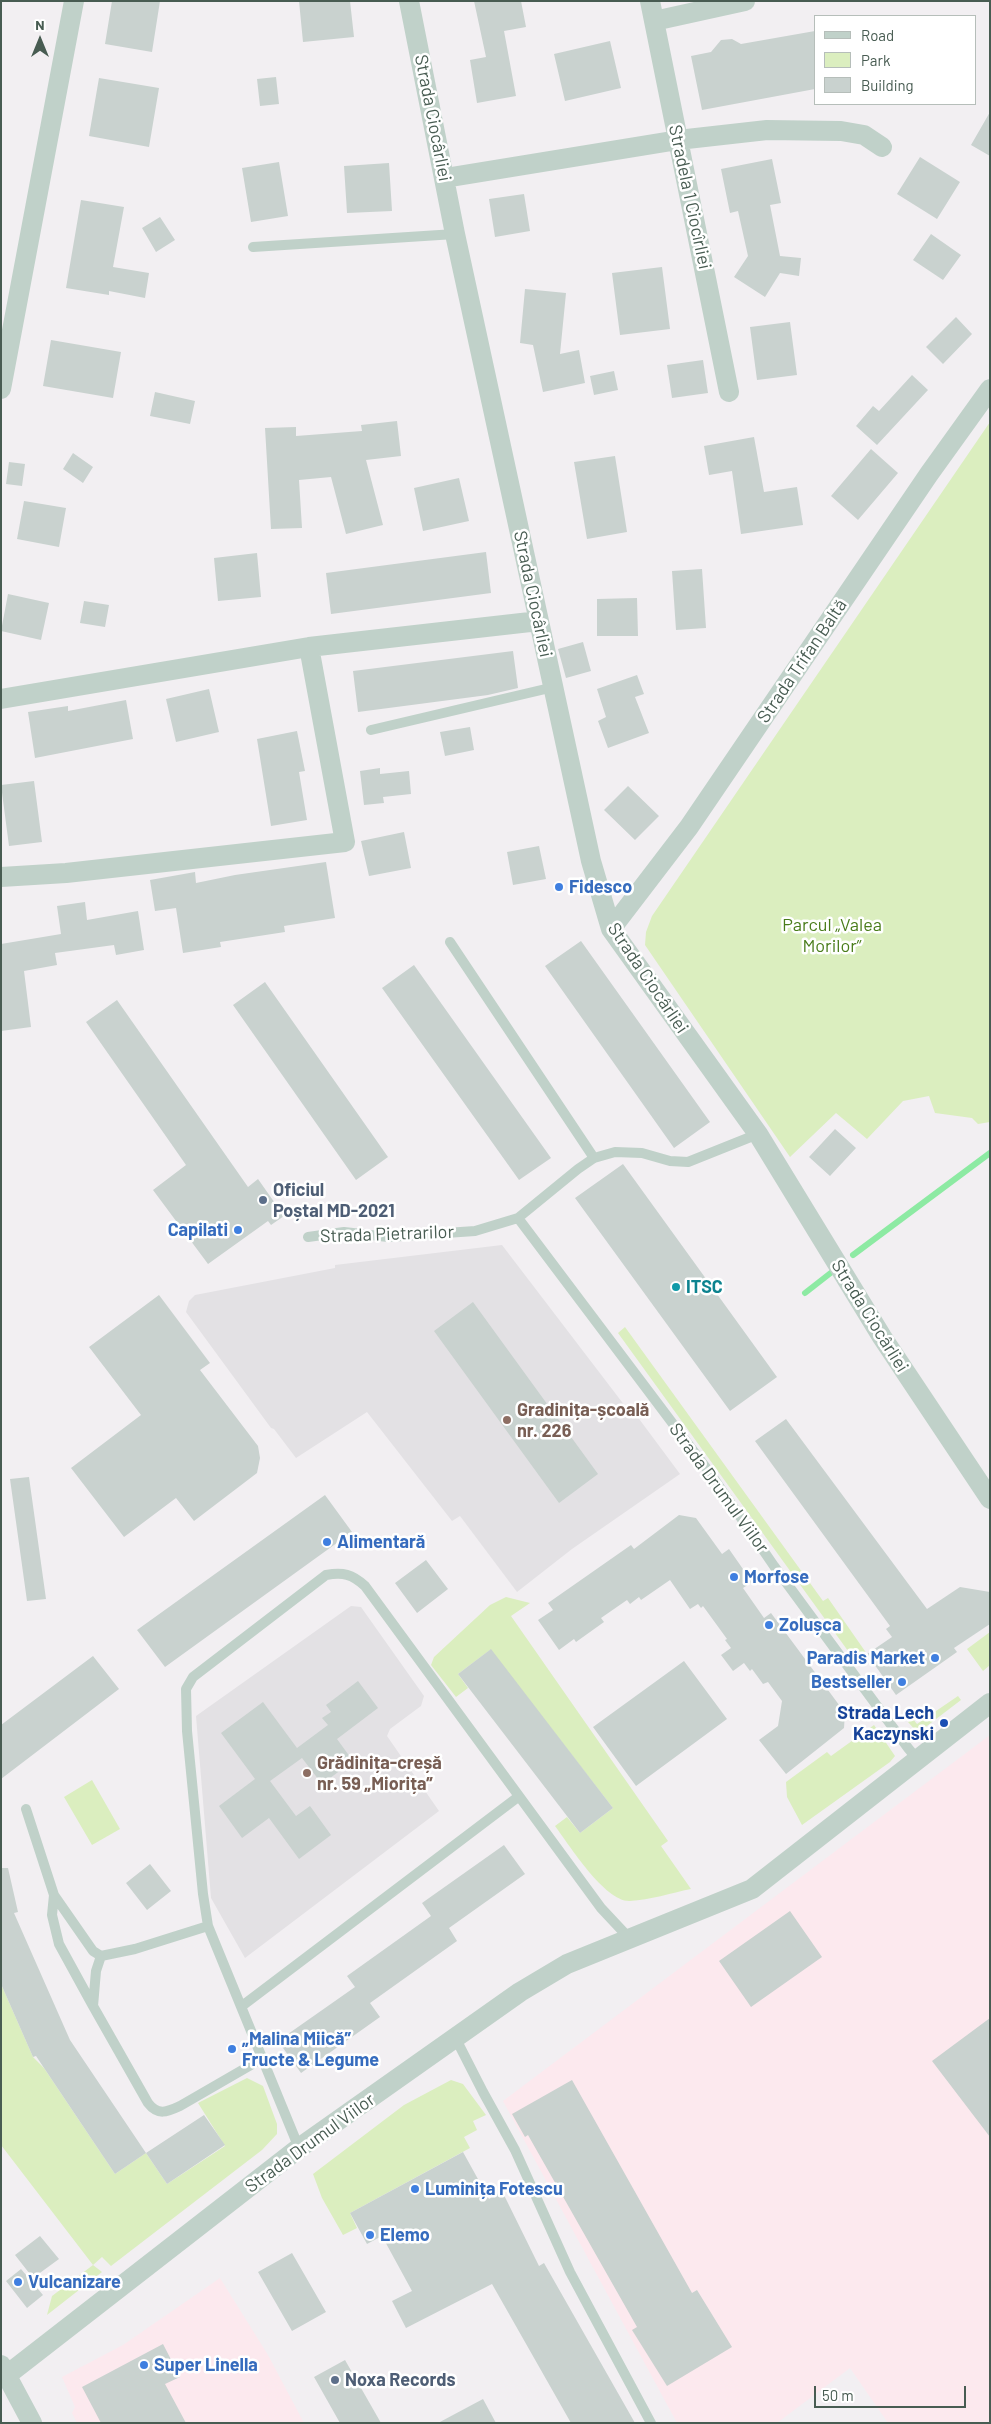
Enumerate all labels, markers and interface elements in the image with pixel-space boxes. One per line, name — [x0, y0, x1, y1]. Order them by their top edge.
north arrow — [15, 15, 65, 65]
legend — [814, 15, 976, 105]
text: N — [35, 16, 45, 33]
text: Road — [861, 26, 894, 44]
text: Park — [861, 51, 890, 69]
street label: Strada Ciocârliei — [410, 53, 456, 183]
text: Building — [861, 76, 914, 94]
street label: Stradela 1 Ciocîrliei — [664, 123, 716, 271]
street label: Strada Ciocârliei — [509, 529, 557, 659]
street label: Strada Trifan Baltă — [753, 595, 851, 727]
place label: Fidesco — [569, 876, 632, 898]
marker: Fidesco — [553, 881, 565, 893]
park label: Parcul „Valea Morilor” — [782, 914, 882, 956]
street label: Strada Ciocârliei — [603, 919, 693, 1037]
place label: Oficiul Poștal MD-2021 — [273, 1179, 395, 1222]
marker: Oficiul Poștal MD-2021 — [257, 1194, 269, 1206]
place label: Capilati — [168, 1219, 228, 1241]
street label: Strada Pietrarilor — [320, 1221, 454, 1247]
marker: Capilati — [232, 1224, 244, 1236]
street label: Strada Ciocârliei — [827, 1256, 913, 1376]
place label: ITSC — [686, 1276, 723, 1298]
marker: ITSC — [670, 1281, 682, 1293]
place label: Gradinița-școală nr. 226 — [517, 1399, 649, 1442]
marker: Gradinița-școală nr. 226 — [501, 1414, 513, 1426]
street label: Strada Drumul Viilor — [665, 1419, 773, 1557]
place label: Alimentară — [337, 1531, 425, 1553]
marker: Alimentară — [321, 1536, 333, 1548]
place label: Morfose — [744, 1566, 809, 1588]
marker: Morfose — [728, 1571, 740, 1583]
place label: Zolușca — [779, 1614, 841, 1636]
marker: Zolușca — [763, 1619, 775, 1631]
place label: Paradis Market — [807, 1647, 925, 1669]
marker: Paradis Market — [929, 1652, 941, 1664]
place label: Bestseller — [811, 1671, 892, 1693]
marker: Bestseller — [896, 1676, 908, 1688]
place label: Strada Lech Kaczynski — [837, 1702, 934, 1745]
marker: Strada Lech Kaczynski — [938, 1717, 950, 1729]
place label: Grădinița-creșă nr. 59 „Miorița” — [317, 1752, 442, 1795]
marker: Grădinița-creșă nr. 59 „Miorița” — [301, 1767, 313, 1779]
place label: „Malina Miică” Fructe & Legume — [242, 2028, 379, 2070]
marker: „Malina Miică” Fructe & Legume — [226, 2043, 238, 2055]
street label: Strada Drumul Viilor — [241, 2089, 379, 2197]
place label: Luminița Fotescu — [425, 2178, 563, 2200]
marker: Luminița Fotescu — [409, 2183, 421, 2195]
place label: Elemo — [380, 2224, 430, 2246]
marker: Elemo — [364, 2229, 376, 2241]
place label: Vulcanizare — [28, 2271, 121, 2293]
marker: Vulcanizare — [12, 2276, 24, 2288]
place label: Super Linella — [154, 2354, 258, 2376]
marker: Super Linella — [138, 2359, 150, 2371]
place label: Noxa Records — [345, 2369, 455, 2391]
marker: Noxa Records — [329, 2374, 341, 2386]
scale bar — [816, 2376, 968, 2408]
text: 50 m — [822, 2386, 854, 2404]

